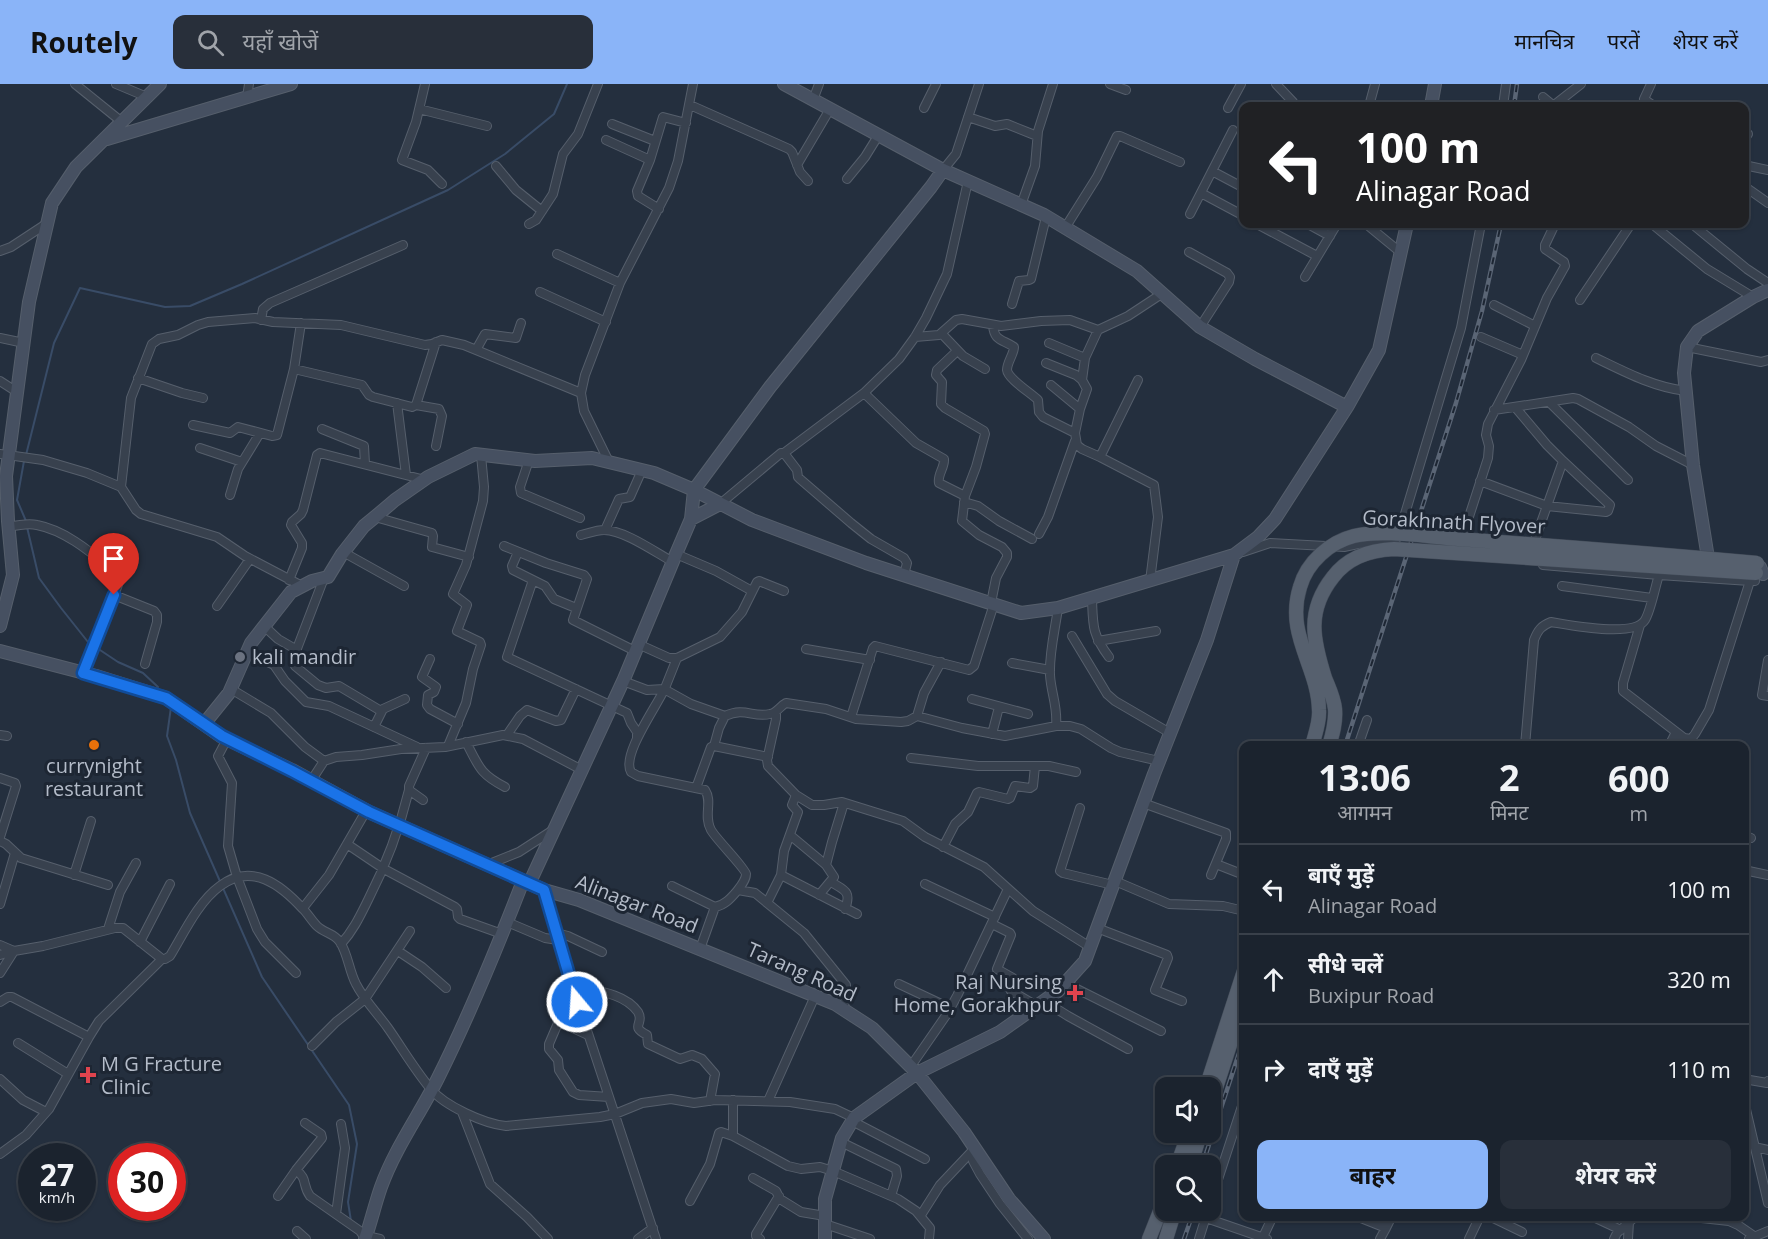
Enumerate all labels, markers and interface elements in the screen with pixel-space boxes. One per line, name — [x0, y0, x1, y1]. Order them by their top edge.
search box — [173, 15, 593, 69]
text: Routely — [30, 23, 137, 61]
icon: search — [194, 26, 227, 59]
text: यहाँ खोजें — [242, 26, 318, 56]
text: मानचित्र — [1514, 27, 1574, 55]
text: परतें — [1607, 27, 1640, 55]
text: शेयर करें — [1673, 27, 1738, 55]
text: 100 m — [1356, 118, 1480, 175]
icon: left — [1257, 126, 1335, 204]
text: Alinagar Road — [1356, 172, 1530, 209]
street label: Gorakhnath Flyover — [1362, 503, 1546, 540]
pin — [88, 533, 139, 595]
icon: arrive — [97, 542, 130, 575]
place label: kali mandir — [252, 643, 356, 670]
marker: kali mandir — [233, 650, 247, 664]
marker: currynight restaurant — [87, 738, 101, 752]
place label: currynight restaurant — [45, 752, 143, 802]
text: 13:06 — [1318, 753, 1411, 802]
text: 2 — [1499, 753, 1520, 802]
text: 600 — [1608, 754, 1670, 803]
text: आगमन — [1337, 799, 1392, 826]
text: मिनट — [1490, 799, 1529, 826]
text: m — [1630, 800, 1648, 827]
text: बाएँ मुड़ें — [1308, 859, 1374, 889]
street label: Alinagar Road — [572, 868, 702, 939]
icon: left — [1257, 873, 1290, 906]
text: 100 m — [1667, 874, 1731, 904]
text: Alinagar Road — [1308, 892, 1437, 919]
street label: Tarang Road — [743, 935, 861, 1008]
text: सीधे चलें — [1308, 949, 1383, 979]
icon: ahead — [1257, 963, 1290, 996]
text: 320 m — [1667, 964, 1731, 994]
place label: Raj Nursing Home, Gorakhpur — [894, 968, 1062, 1018]
position arrow — [545, 970, 609, 1034]
text: Buxipur Road — [1308, 982, 1434, 1009]
marker: Raj Nursing Home, Gorakhpur — [1066, 984, 1084, 1002]
place label: M G Fracture Clinic — [101, 1050, 222, 1100]
icon: right — [1257, 1053, 1290, 1086]
text: दाएँ मुड़ें — [1308, 1053, 1373, 1083]
text: 110 m — [1667, 1054, 1731, 1084]
marker: M G Fracture Clinic — [79, 1066, 97, 1084]
map controls — [1155, 1077, 1221, 1221]
button: sound — [1155, 1077, 1221, 1143]
button: बाहर — [1257, 1140, 1488, 1209]
button: शेयर करें — [1500, 1140, 1731, 1209]
speed limit sign: 30 — [108, 1143, 186, 1221]
text: 27 — [40, 1154, 74, 1195]
button: search — [1155, 1155, 1221, 1221]
text: km/h — [39, 1187, 75, 1207]

